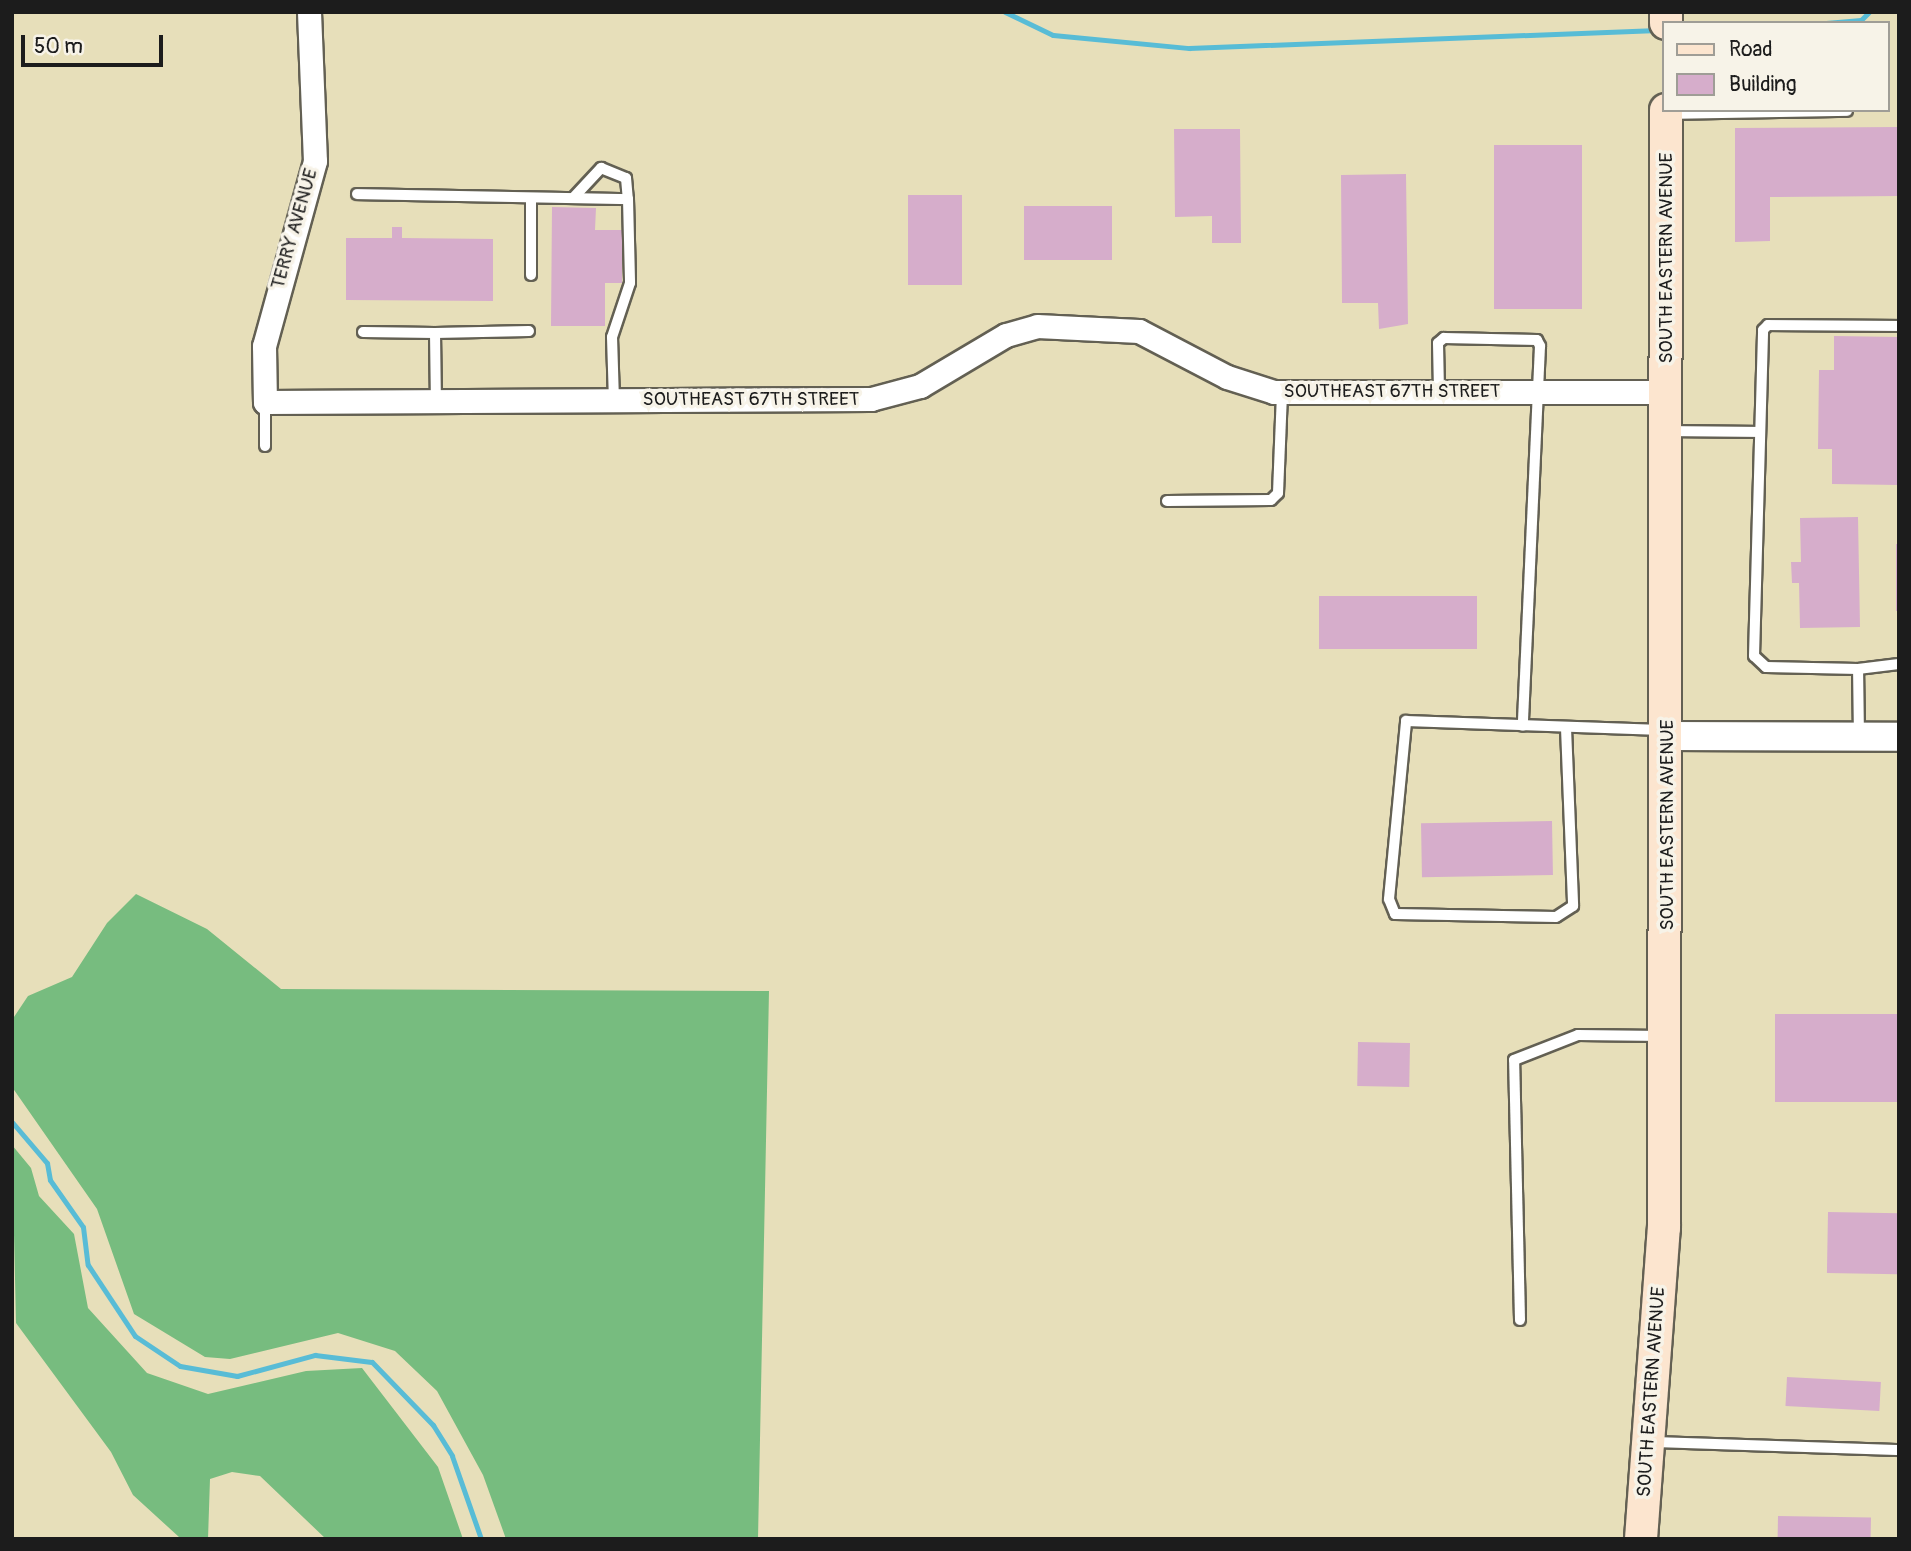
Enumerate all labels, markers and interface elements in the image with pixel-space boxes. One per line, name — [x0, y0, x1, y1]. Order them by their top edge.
scale bar — [24, 21, 166, 65]
legend — [1662, 21, 1890, 112]
text: 50 m — [34, 33, 83, 60]
text: Road — [1729, 36, 1773, 63]
text: Building — [1729, 71, 1796, 98]
street label: SOUTH EASTERN AVENUE — [1656, 153, 1678, 363]
street label: TERRY AVENUE — [267, 166, 323, 292]
street label: SOUTHEAST 67TH STREET — [1284, 381, 1500, 403]
street label: SOUTHEAST 67TH STREET — [643, 389, 859, 411]
street label: SOUTH EASTERN AVENUE — [1657, 720, 1679, 930]
street label: SOUTH EASTERN AVENUE — [1633, 1286, 1671, 1498]

